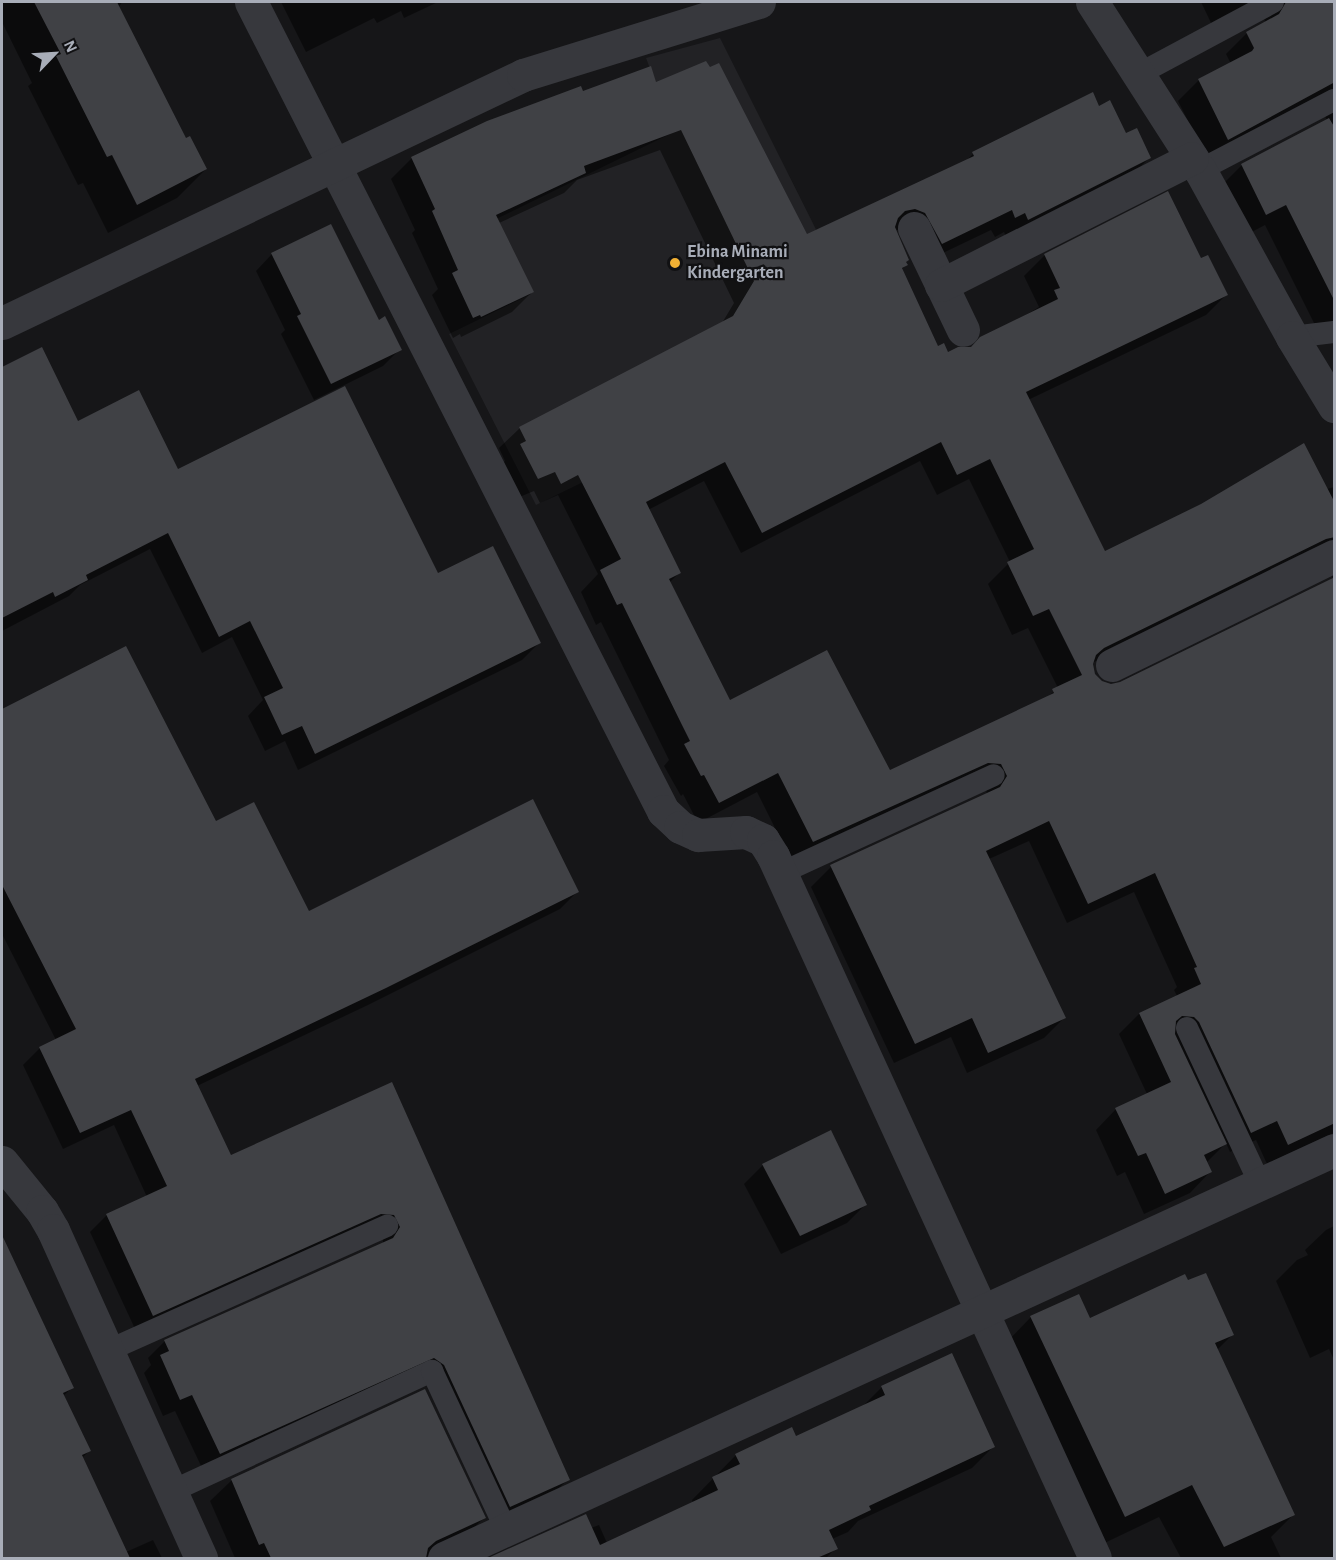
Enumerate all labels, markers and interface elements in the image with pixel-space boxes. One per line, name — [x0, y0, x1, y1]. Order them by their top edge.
north arrow — [24, 24, 84, 84]
text: N — [61, 38, 80, 55]
place label: Ebina Minami Kindergarten — [687, 242, 788, 284]
marker: Ebina Minami Kindergarten — [668, 256, 682, 270]

